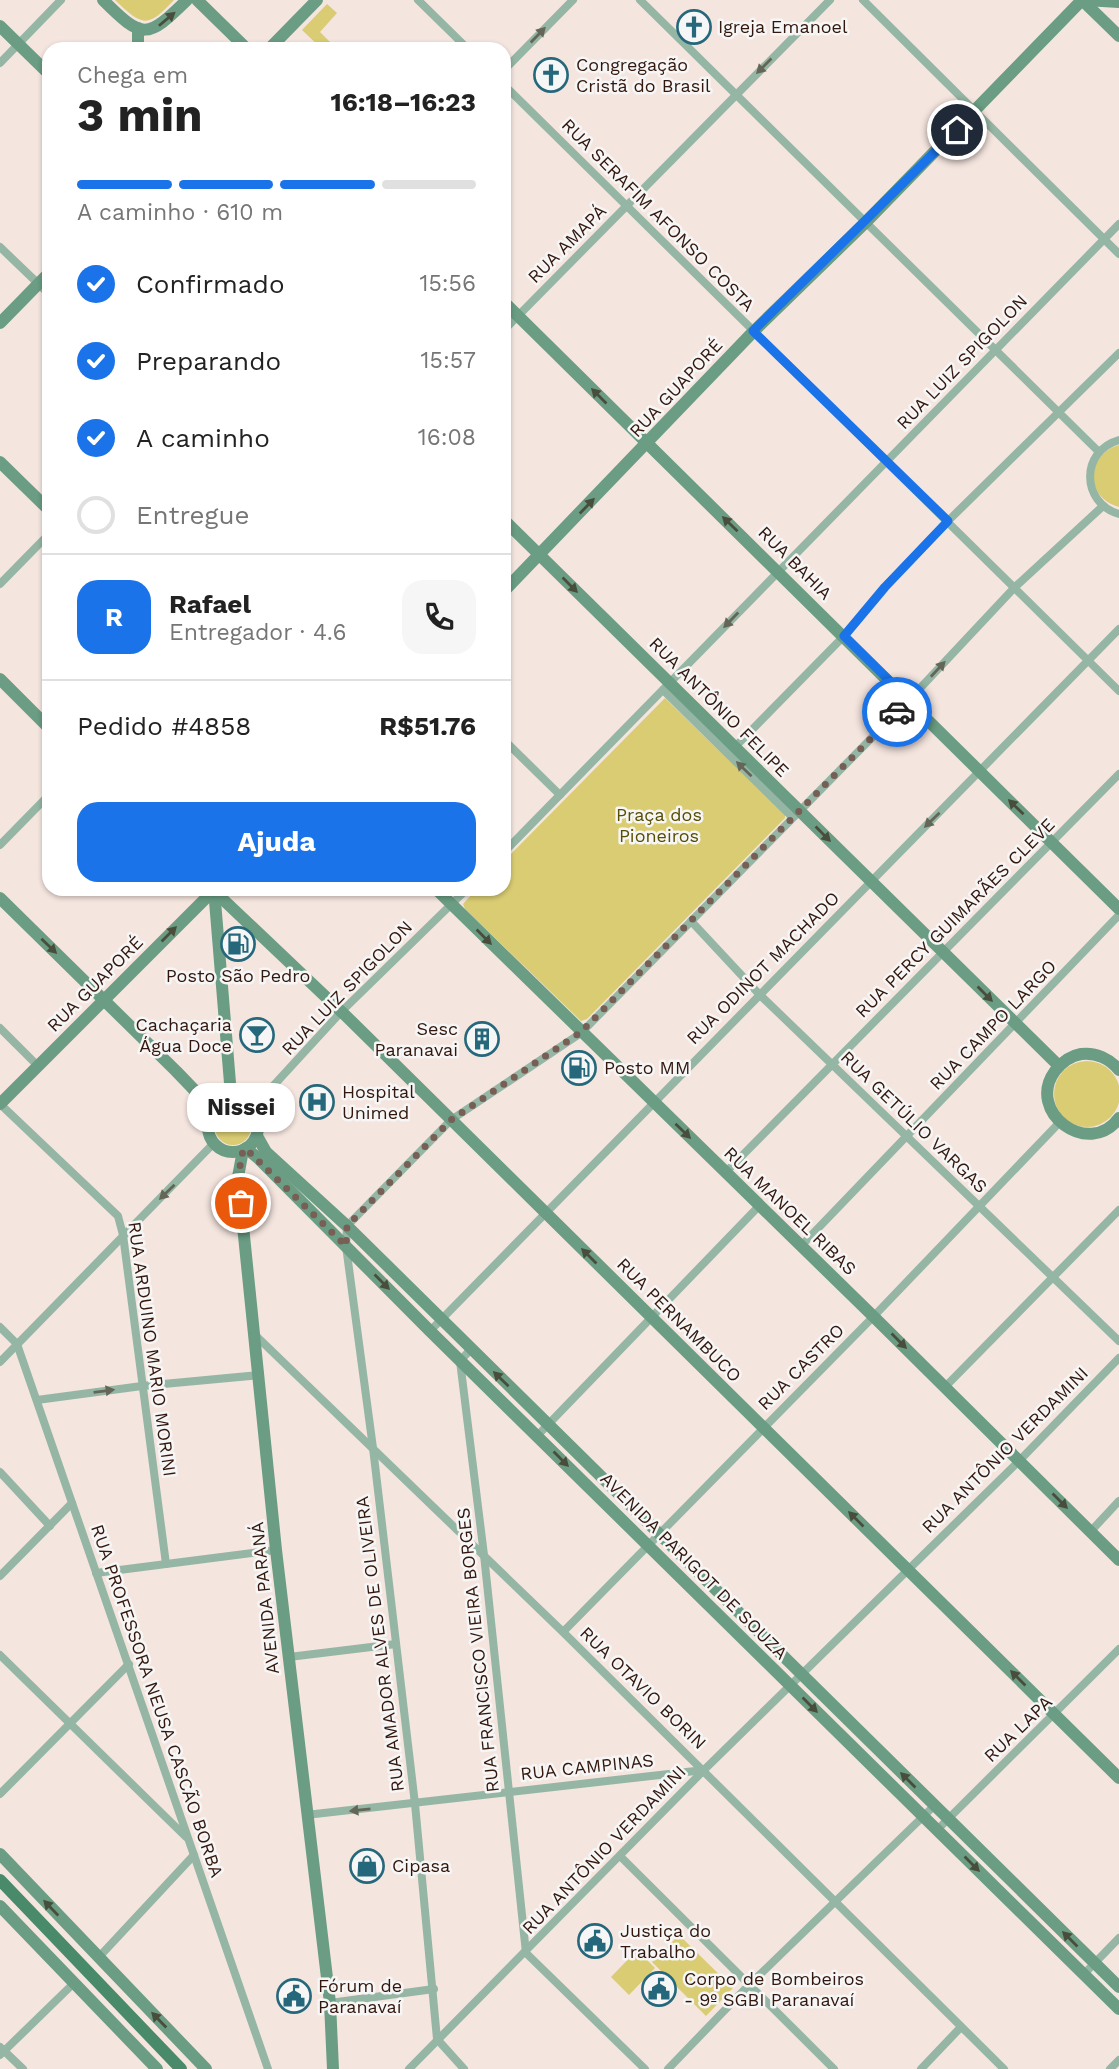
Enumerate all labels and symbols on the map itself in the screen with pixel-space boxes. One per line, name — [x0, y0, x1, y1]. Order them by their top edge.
church icon: Igreja Emanoel — [675, 8, 713, 46]
one-way arrow — [158, 12, 175, 27]
place label: Igreja Emanoel — [718, 16, 848, 37]
one-way arrow — [530, 27, 546, 44]
place label: Congregação Cristã do Brasil — [576, 54, 711, 96]
church icon: Congregação Cristã do Brasil — [532, 56, 570, 94]
one-way arrow — [756, 57, 773, 74]
pin — [927, 100, 987, 160]
street label: RUA SERAFIM AFONSO COSTA — [558, 114, 759, 315]
street label: RUA AMAPÁ — [523, 200, 610, 287]
street label: RUA LUIZ SPIGOLON — [892, 290, 1031, 433]
street label: RUA GUAPORÉ — [625, 334, 727, 441]
one-way arrow — [591, 388, 608, 404]
one-way arrow — [579, 498, 595, 514]
one-way arrow — [722, 516, 739, 532]
street label: RUA BAHIA — [754, 521, 837, 604]
one-way arrow — [561, 577, 578, 593]
one-way arrow — [724, 611, 740, 628]
street label: RUA ANTÔNIO FELIPE — [645, 632, 794, 781]
one-way arrow — [930, 660, 946, 678]
courier — [862, 677, 932, 747]
one-way arrow — [735, 761, 752, 778]
one-way arrow — [1008, 799, 1025, 816]
park label: Praça dos Pioneiros — [616, 804, 702, 846]
one-way arrow — [924, 811, 941, 827]
street label: RUA PERCY GUIMARÃES CLEVE — [851, 814, 1059, 1022]
one-way arrow — [815, 826, 831, 842]
street label: RUA ODINOT MACHADO — [682, 887, 843, 1048]
street label: RUA LUIZ SPIGOLON — [277, 916, 416, 1059]
fuel station icon: Posto São Pedro — [219, 925, 257, 963]
one-way arrow — [161, 926, 178, 943]
one-way arrow — [476, 928, 492, 945]
street label: RUA GUAPORÉ — [42, 931, 147, 1036]
one-way arrow — [40, 937, 57, 954]
street label: RUA CAMPO LARGO — [925, 955, 1060, 1094]
place label: Posto São Pedro — [166, 965, 310, 986]
one-way arrow — [976, 985, 993, 1001]
place label: Cachaçaria Água Doce — [135, 1014, 232, 1056]
bar icon: Cachaçaria Água Doce — [238, 1016, 276, 1054]
place label: Sesc Paranavai — [374, 1018, 458, 1060]
building icon: Sesc Paranavai — [463, 1020, 501, 1058]
street label: RUA GETÚLIO VARGAS — [837, 1046, 992, 1197]
fuel station icon: Posto MM — [560, 1049, 598, 1087]
place label: Posto MM — [604, 1057, 690, 1078]
place label: Hospital Unimed — [342, 1081, 415, 1123]
hospital icon: Hospital Unimed — [298, 1083, 336, 1121]
callout: Nissei — [187, 1084, 295, 1133]
one-way arrow — [674, 1123, 691, 1139]
street label: RUA MANOEL RIBAS — [720, 1142, 861, 1279]
pin — [211, 1173, 271, 1233]
one-way arrow — [158, 1184, 175, 1201]
street label: RUA ARDUINO MARIO MORINI — [124, 1220, 181, 1478]
one-way arrow — [581, 1248, 598, 1264]
street label: RUA PERNAMBUCO — [613, 1253, 746, 1386]
one-way arrow — [373, 1273, 389, 1290]
street label: RUA CASTRO — [753, 1319, 848, 1414]
one-way arrow — [890, 1332, 906, 1349]
street label: RUA ANTÔNIO VERDAMINI — [917, 1362, 1092, 1537]
one-way arrow — [493, 1371, 510, 1388]
one-way arrow — [94, 1386, 116, 1397]
one-way arrow — [552, 1451, 569, 1468]
street label: AVENIDA PARIGOT DE SOUZA — [596, 1468, 792, 1664]
one-way arrow — [1051, 1493, 1068, 1509]
street label: RUA AMADOR ALVES DE OLIVEIRA — [351, 1495, 408, 1793]
street label: RUA FRANCISCO VIEIRA BORGES — [452, 1507, 503, 1794]
one-way arrow — [848, 1511, 865, 1527]
street label: AVENIDA PARANÁ — [246, 1521, 283, 1675]
street label: RUA PROFESSORA NEUSA CASCÃO BORBA — [87, 1522, 228, 1880]
street label: RUA OTAVIO BORIN — [576, 1622, 711, 1753]
one-way arrow — [1010, 1671, 1027, 1687]
street label: RUA LAPA — [979, 1691, 1056, 1766]
one-way arrow — [801, 1696, 818, 1712]
street label: RUA CAMPINAS — [519, 1749, 655, 1784]
street label: RUA ANTÔNIO VERDAMINI — [517, 1761, 690, 1938]
one-way arrow — [900, 1772, 917, 1788]
one-way arrow — [349, 1804, 371, 1815]
shop icon: Cipasa — [348, 1847, 386, 1885]
place label: Cipasa — [392, 1855, 450, 1876]
one-way arrow — [963, 1856, 980, 1872]
one-way arrow — [44, 1900, 60, 1917]
place label: Justiça do Trabalho — [620, 1920, 711, 1962]
public building icon: Justiça do Trabalho — [576, 1922, 614, 1960]
one-way arrow — [1062, 1931, 1079, 1948]
place label: Corpo de Bombeiros - 9º SGBI Paranavaí — [684, 1968, 864, 2010]
public building icon: Corpo de Bombeiros - 9º SGBI Paranavaí — [640, 1970, 678, 2008]
place label: Fórum de Paranavaí — [318, 1975, 402, 2017]
public building icon: Fórum de Paranavaí — [275, 1977, 313, 2015]
one-way arrow — [151, 2012, 167, 2029]

